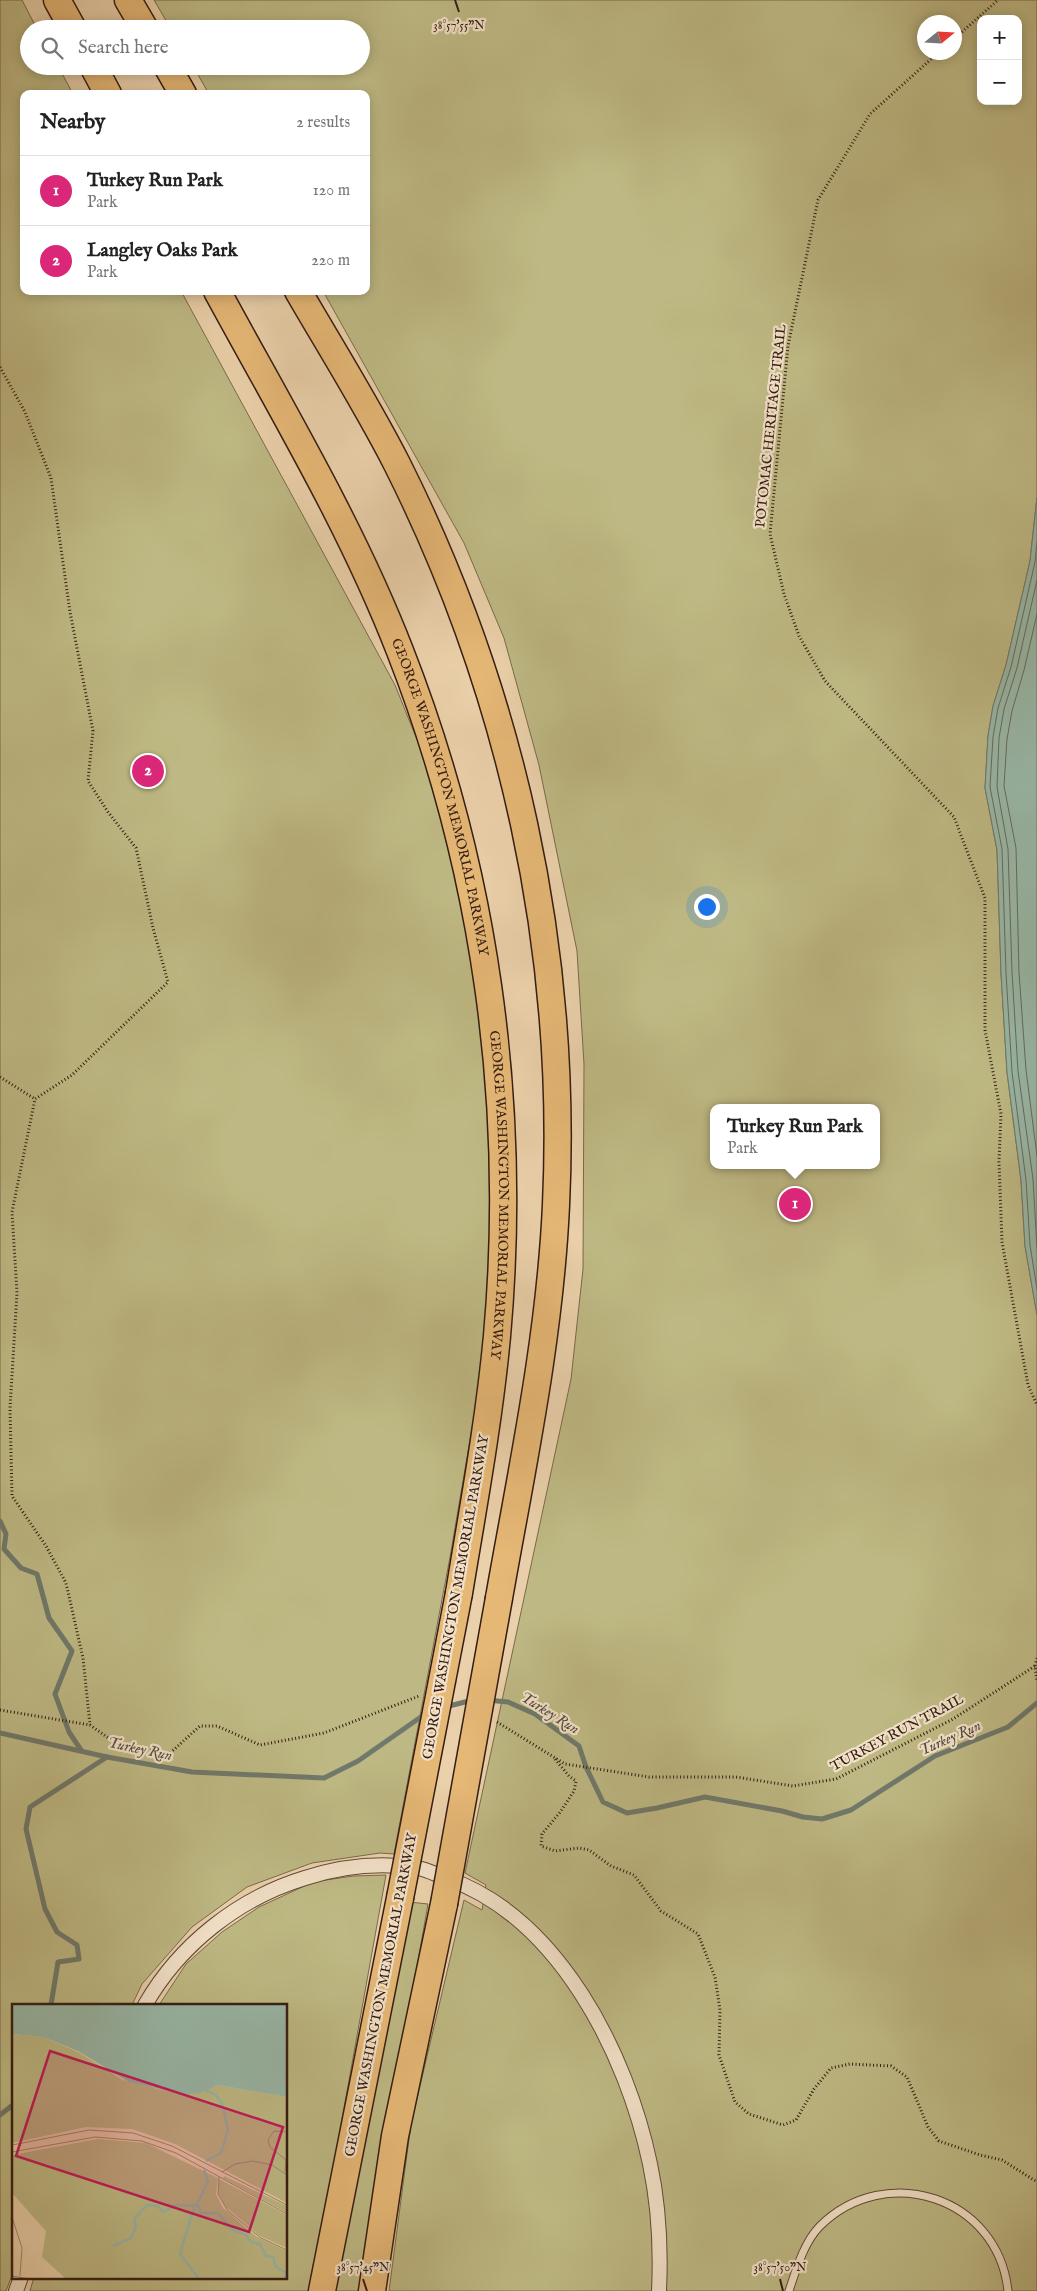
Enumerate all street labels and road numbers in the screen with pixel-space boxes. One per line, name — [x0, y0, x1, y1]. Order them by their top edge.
street label: POTOMAC HERITAGE TRAIL — [751, 323, 791, 529]
street label: GEORGE WASHINGTON MEMORIAL PARKWAY — [387, 636, 493, 959]
street label: GEORGE WASHINGTON MEMORIAL PARKWAY — [485, 1030, 512, 1362]
street label: GEORGE WASHINGTON MEMORIAL PARKWAY — [419, 1432, 494, 1761]
street label: TURKEY RUN TRAIL — [827, 1690, 967, 1776]
street label: GEORGE WASHINGTON MEMORIAL PARKWAY — [341, 1830, 422, 2158]

